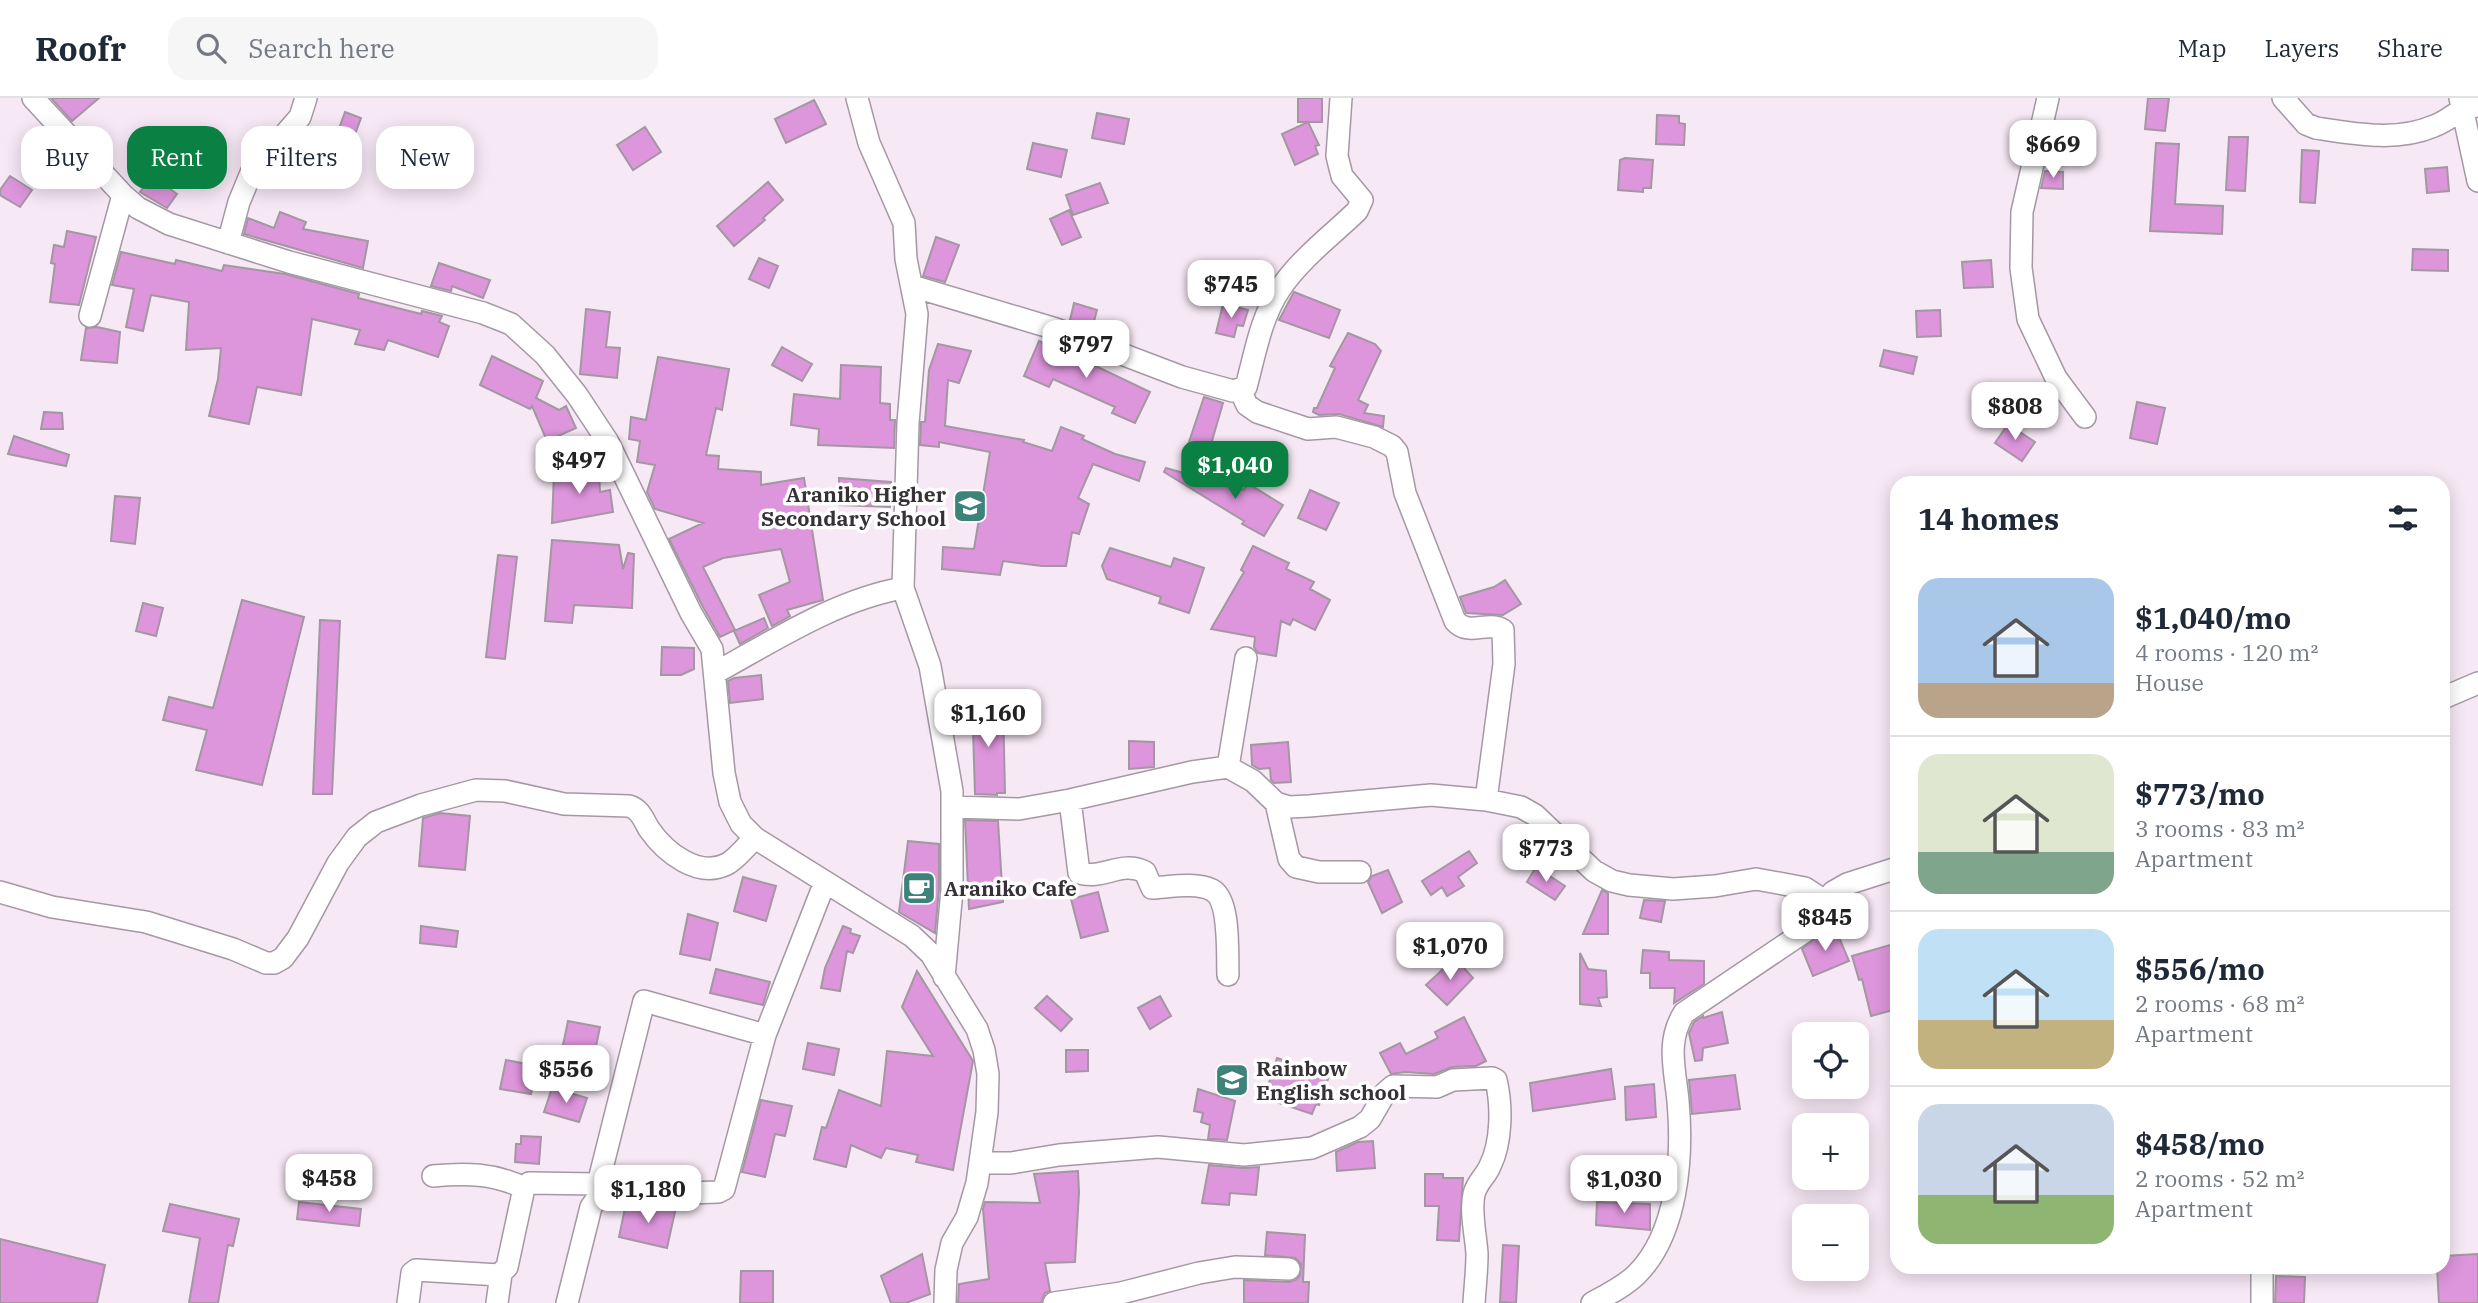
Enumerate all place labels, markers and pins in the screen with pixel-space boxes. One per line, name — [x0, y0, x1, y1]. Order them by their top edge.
pin: $669 — [2012, 120, 2094, 180]
pin: $745 — [1190, 260, 1272, 320]
pin: $797 — [1045, 320, 1127, 380]
pin: $808 — [1974, 382, 2056, 442]
pin: $497 — [538, 436, 620, 496]
pin: $1,040 — [1178, 442, 1292, 501]
place label: Araniko Higher Secondary School — [761, 480, 947, 532]
school or university icon: Araniko Higher Secondary School — [951, 487, 989, 525]
pin: $1,160 — [931, 690, 1045, 749]
pin: $773 — [1505, 824, 1587, 884]
cafe icon: Araniko Cafe — [900, 869, 938, 907]
place label: Araniko Cafe — [944, 874, 1077, 902]
pin: $845 — [1784, 894, 1866, 953]
pin: $1,070 — [1393, 922, 1507, 982]
pin: $556 — [525, 1046, 607, 1105]
place label: Rainbow English school — [1256, 1054, 1406, 1106]
school or university icon: Rainbow English school — [1213, 1061, 1251, 1099]
pin: $458 — [288, 1154, 370, 1214]
pin: $1,030 — [1567, 1156, 1681, 1215]
pin: $1,180 — [591, 1166, 705, 1225]

